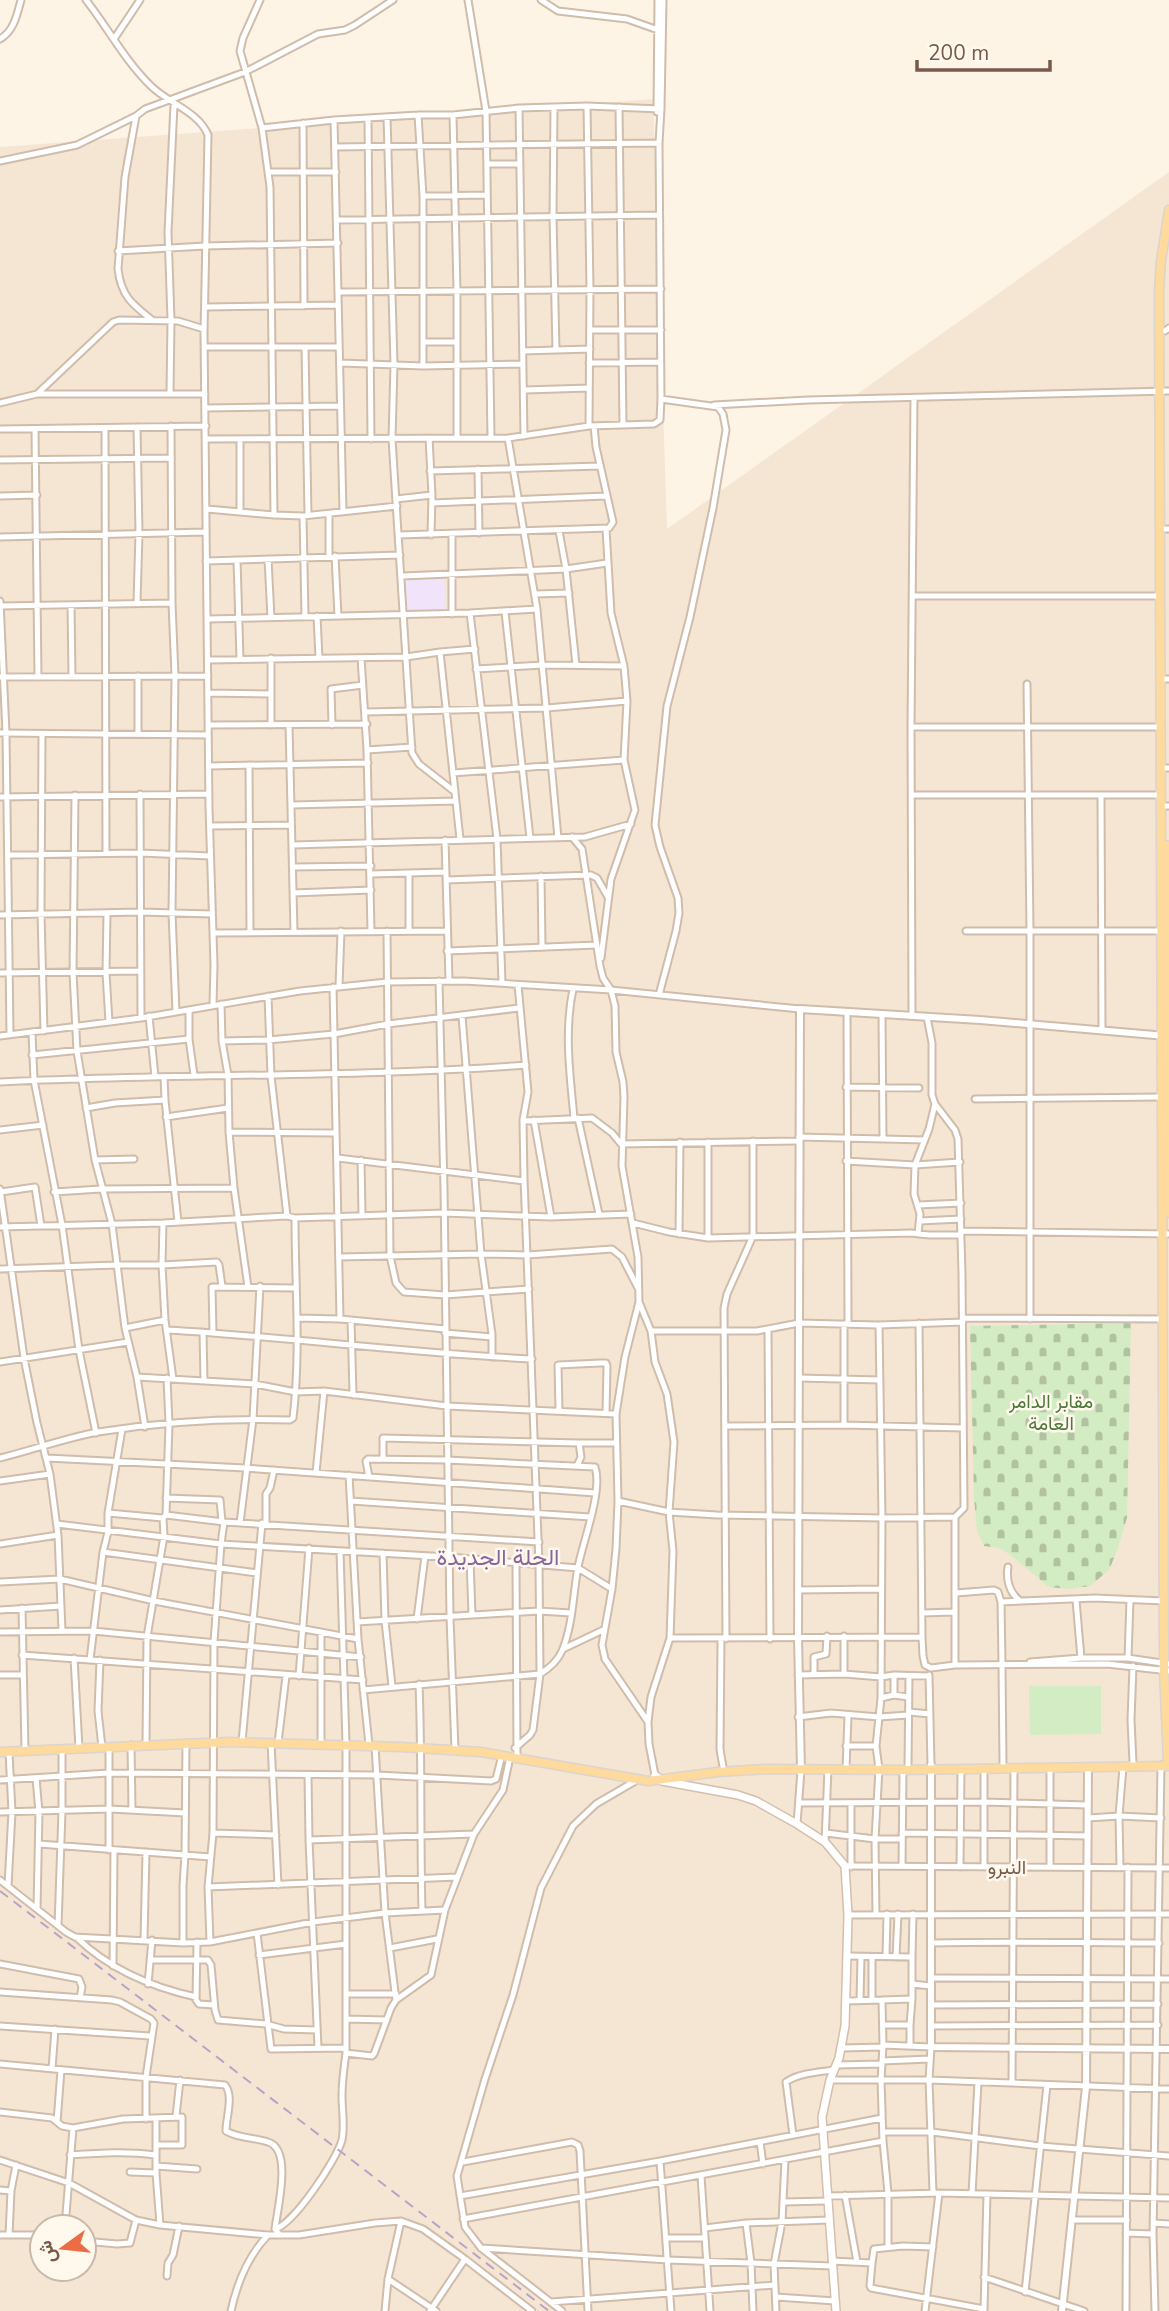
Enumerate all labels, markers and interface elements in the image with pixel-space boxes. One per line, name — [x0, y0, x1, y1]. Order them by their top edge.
scale bar — [917, 28, 1050, 72]
text: 200 m — [928, 39, 989, 67]
park label: مقابر الدامر العامة — [1008, 1389, 1093, 1437]
district label: الحلة الجديدة — [437, 1542, 559, 1573]
street label: النبرو — [988, 1855, 1026, 1881]
north arrow — [28, 2213, 98, 2283]
text: ش — [32, 2238, 63, 2267]

